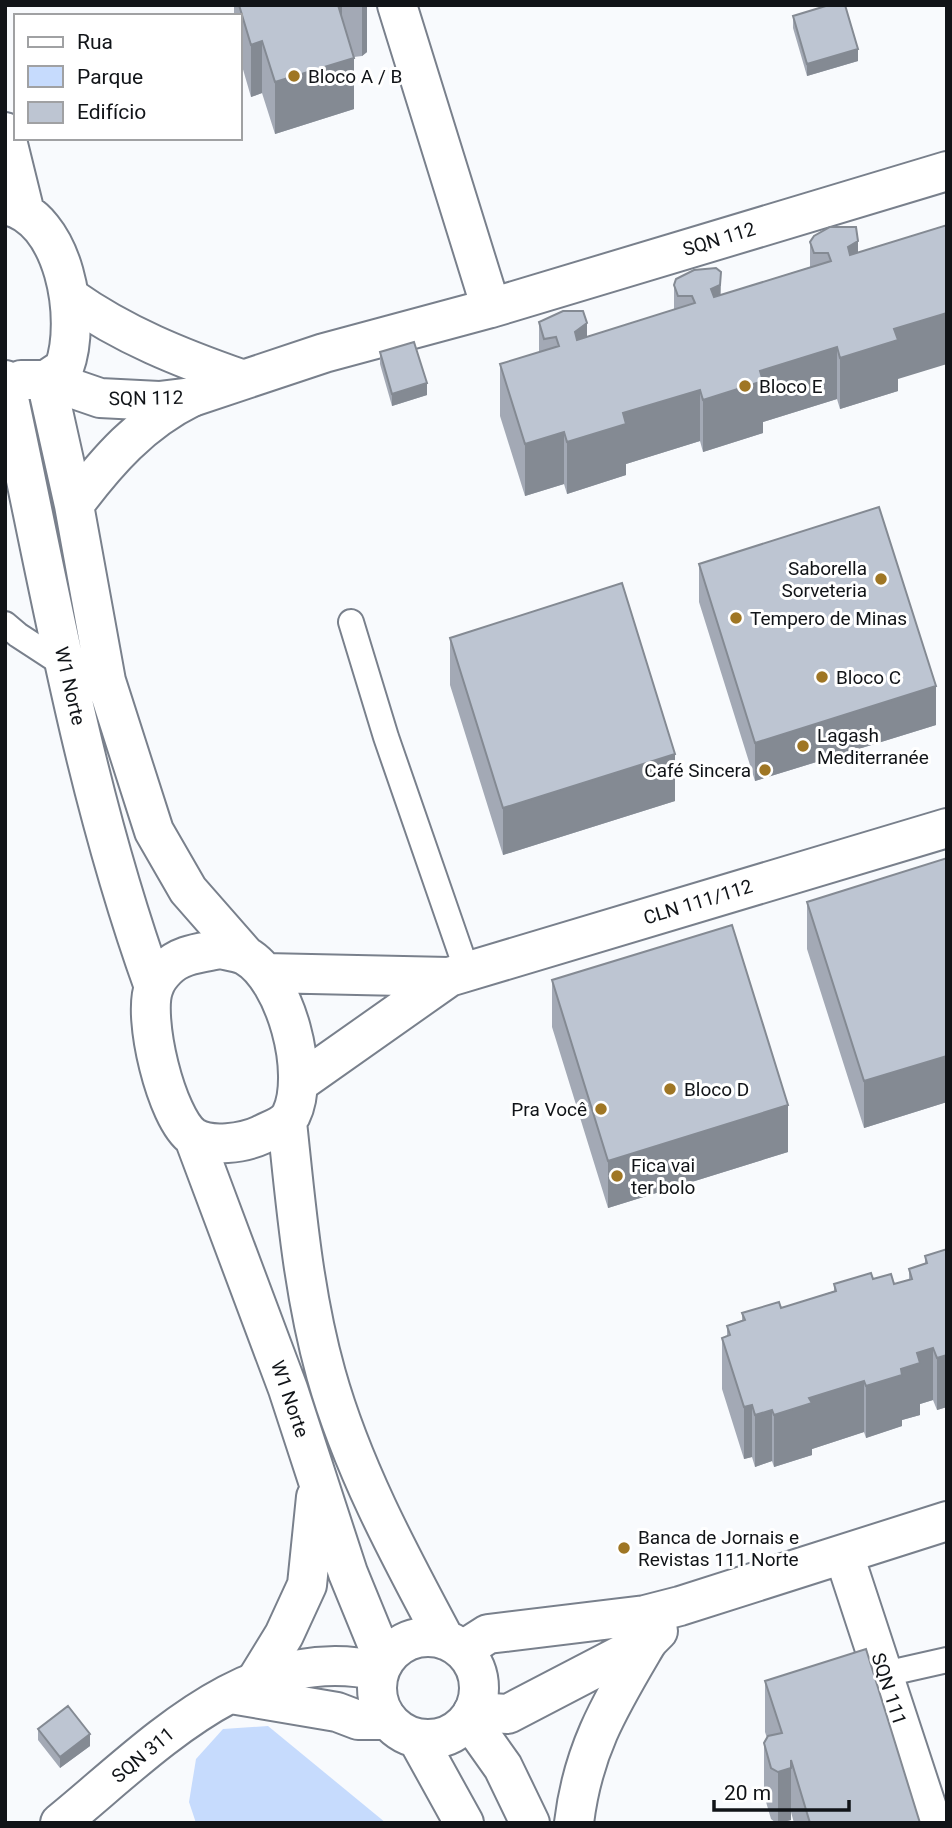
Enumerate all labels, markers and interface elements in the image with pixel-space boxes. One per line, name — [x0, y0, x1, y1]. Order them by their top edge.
legend — [14, 14, 242, 140]
text: Rua — [77, 30, 113, 54]
text: Parque — [77, 65, 143, 89]
place label: Bloco A / B — [308, 65, 402, 88]
marker: Bloco A / B — [286, 68, 302, 84]
text: Edifício — [77, 100, 146, 124]
street label: SQN 112 — [680, 217, 758, 261]
place label: Bloco E — [759, 375, 823, 398]
marker: Bloco E — [737, 378, 753, 394]
street label: SQN 112 — [108, 386, 184, 410]
place label: Saborella Sorveteria — [781, 557, 867, 602]
marker: Saborella Sorveteria — [873, 571, 889, 587]
place label: Tempero de Minas — [750, 607, 907, 630]
marker: Tempero de Minas — [728, 610, 744, 626]
street label: W1 Norte — [50, 645, 90, 727]
place label: Bloco C — [836, 666, 901, 689]
marker: Bloco C — [814, 669, 830, 685]
place label: Lagash Mediterranée — [817, 724, 929, 769]
marker: Lagash Mediterranée — [795, 738, 811, 754]
place label: Café Sincera — [644, 759, 751, 782]
marker: Café Sincera — [757, 762, 773, 778]
street label: CLN 111/112 — [641, 875, 755, 929]
place label: Bloco D — [684, 1078, 749, 1101]
marker: Bloco D — [662, 1081, 678, 1097]
place label: Pra Você — [511, 1098, 587, 1121]
marker: Pra Você — [593, 1101, 609, 1117]
place label: Fica vai ter bolo — [631, 1154, 695, 1199]
marker: Fica vai ter bolo — [609, 1168, 625, 1184]
street label: W1 Norte — [266, 1358, 314, 1440]
place label: Banca de Jornais e Revistas 111 Norte — [638, 1526, 799, 1571]
marker: Banca de Jornais e Revistas 111 Norte — [616, 1540, 632, 1556]
street label: SQN 111 — [867, 1650, 911, 1728]
street label: SQN 311 — [107, 1722, 179, 1788]
scale bar — [714, 1769, 849, 1813]
text: 20 m — [724, 1781, 771, 1805]

